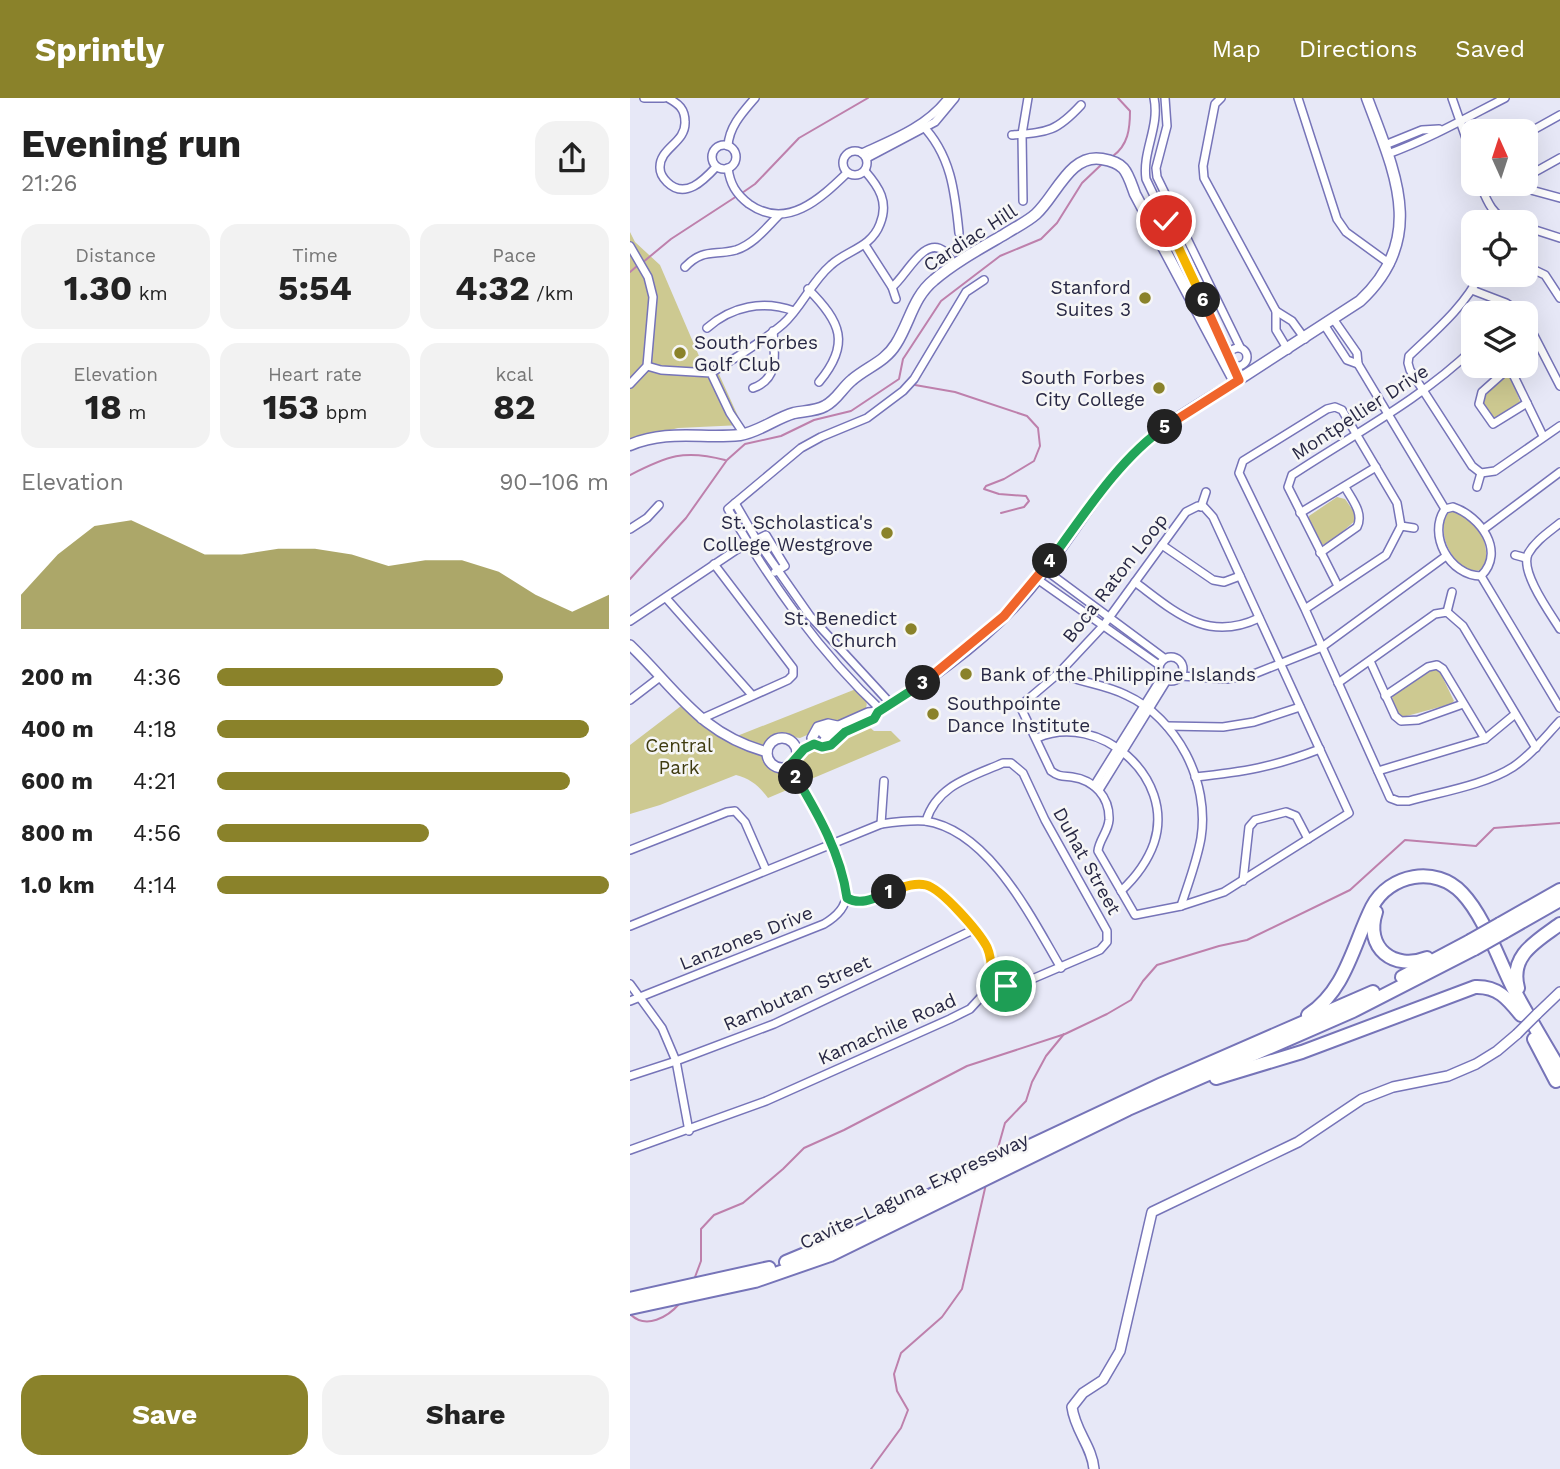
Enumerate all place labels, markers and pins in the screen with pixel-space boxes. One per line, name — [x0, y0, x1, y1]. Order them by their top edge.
pin — [1136, 191, 1196, 251]
place label: Stanford Suites 3 — [1051, 276, 1131, 321]
pin: 6 — [1186, 282, 1220, 318]
marker: Stanford Suites 3 — [1137, 290, 1153, 306]
place label: South Forbes Golf Club — [694, 331, 818, 376]
marker: South Forbes Golf Club — [672, 345, 688, 361]
place label: South Forbes City College — [1021, 366, 1145, 411]
marker: South Forbes City College — [1151, 380, 1167, 396]
pin: 5 — [1148, 410, 1182, 444]
place label: St. Scholastica's College Westgrove — [703, 511, 873, 556]
marker: St. Scholastica's College Westgrove — [879, 525, 895, 541]
pin: 4 — [1032, 544, 1068, 578]
place label: St. Benedict Church — [784, 607, 897, 652]
marker: St. Benedict Church — [903, 621, 919, 637]
place label: Bank of the Philippine Islands — [980, 663, 1256, 686]
pin: 3 — [906, 666, 940, 700]
marker: Bank of the Philippine Islands — [958, 666, 974, 682]
place label: Southpointe Dance Institute — [947, 692, 1090, 737]
marker: Southpointe Dance Institute — [925, 706, 941, 722]
pin: 2 — [778, 760, 814, 794]
pin: 1 — [872, 874, 906, 910]
pin — [976, 956, 1036, 1016]

